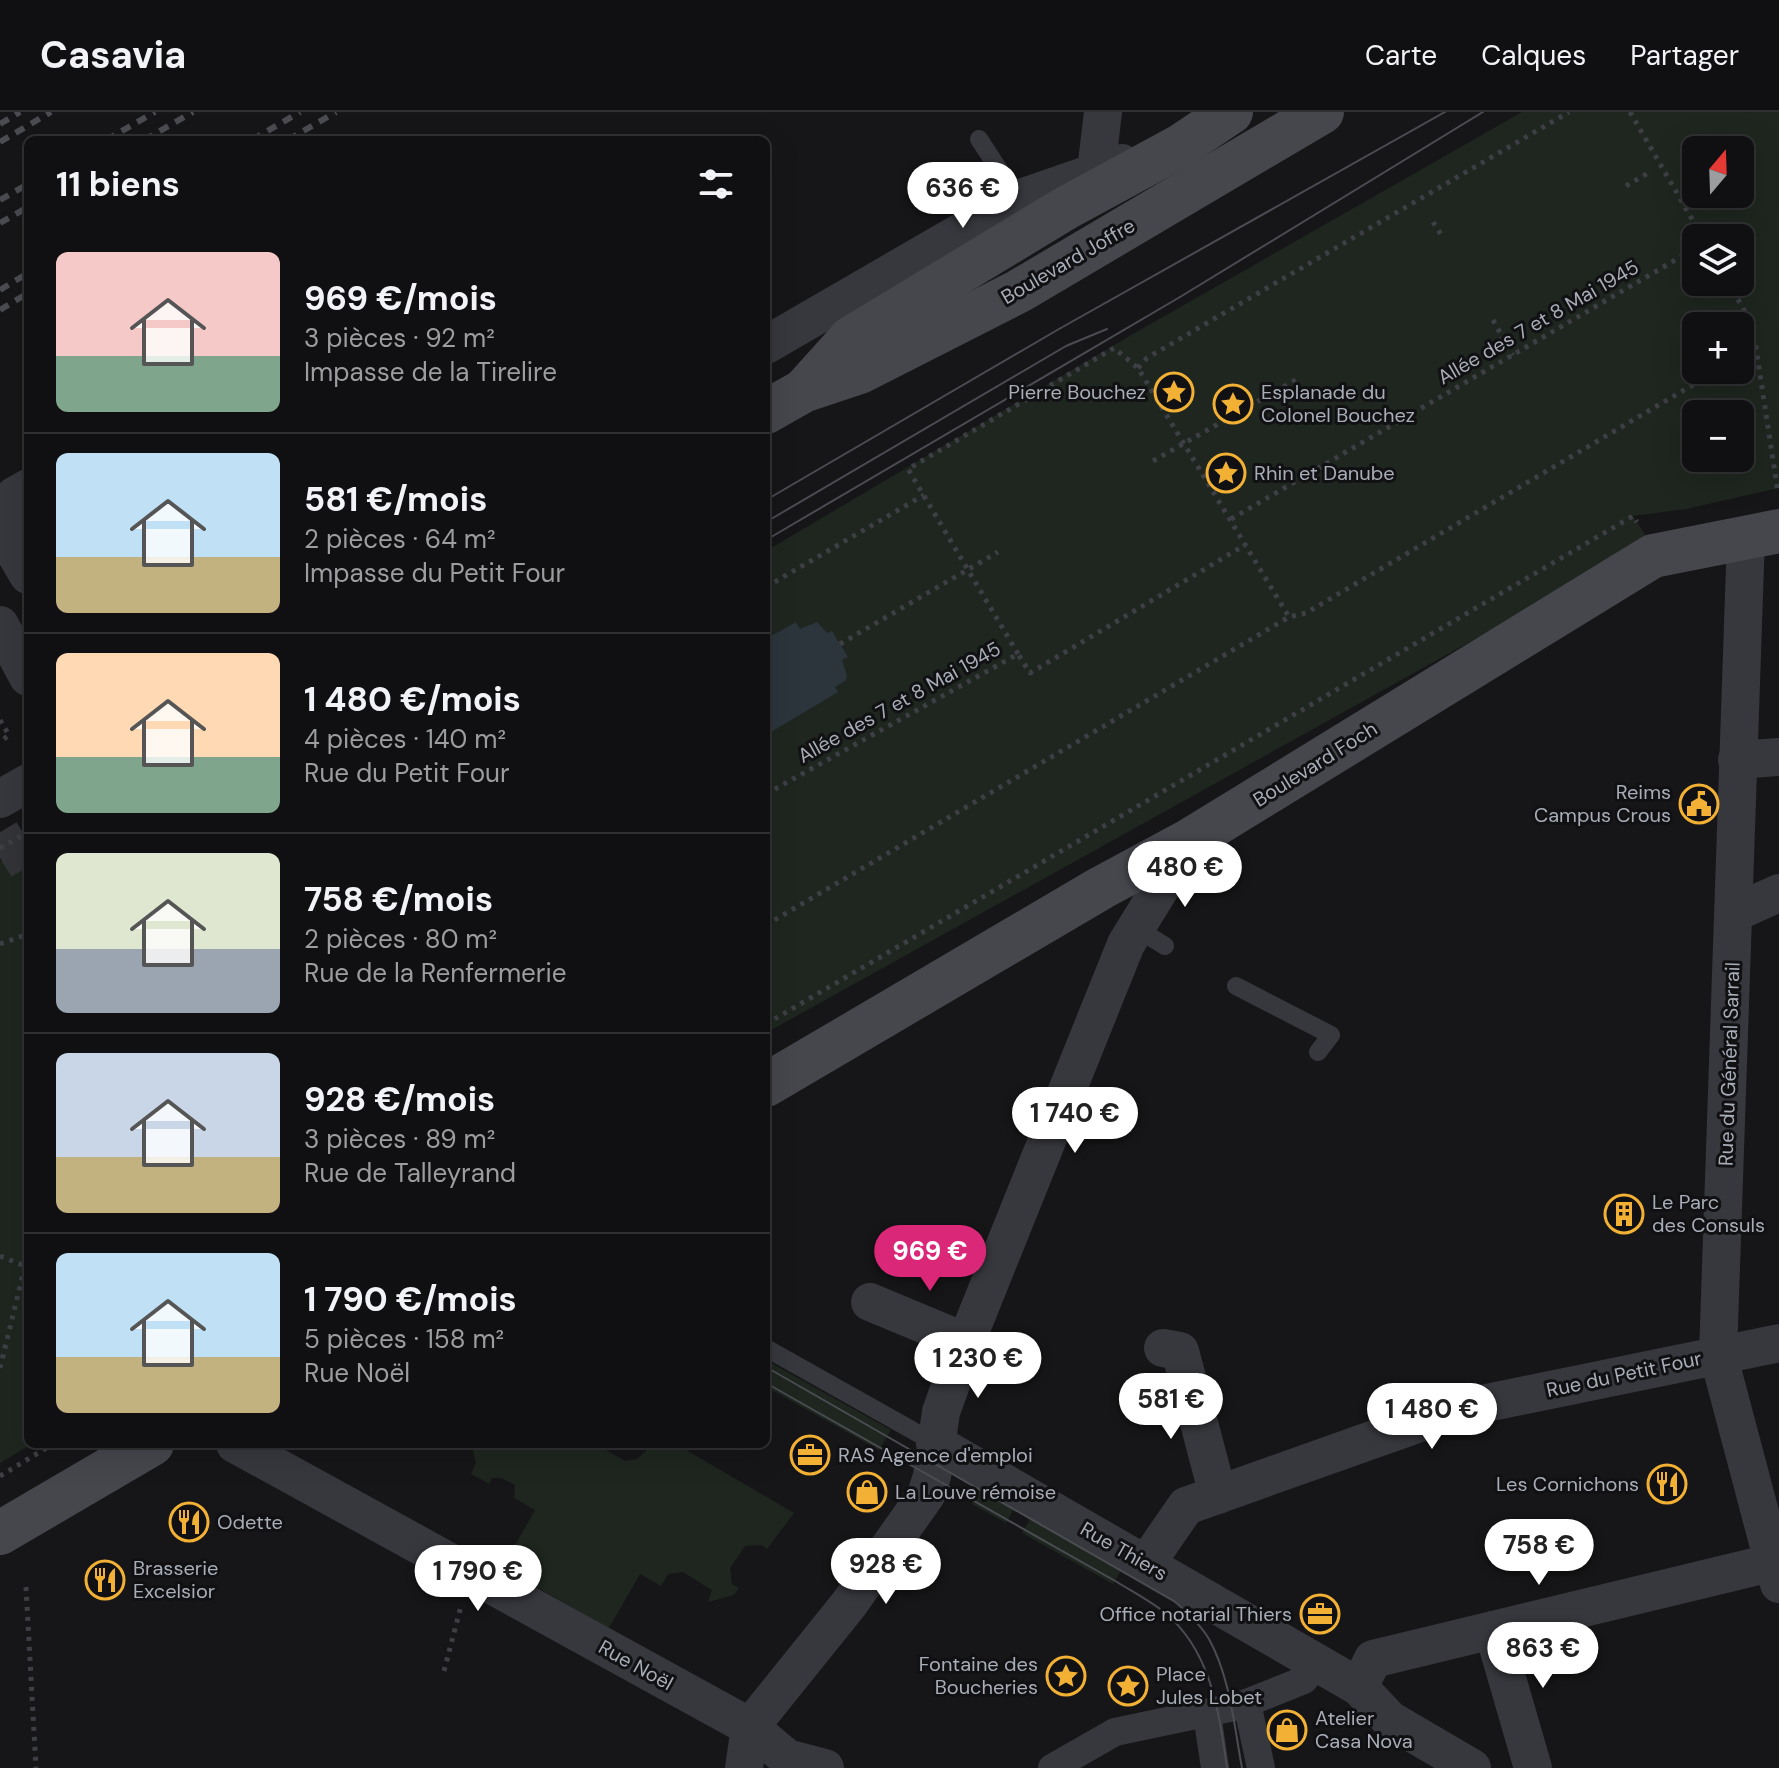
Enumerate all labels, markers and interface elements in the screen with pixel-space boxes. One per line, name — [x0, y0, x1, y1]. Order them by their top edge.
text: Casavia — [40, 30, 186, 80]
text: Carte — [1365, 37, 1437, 74]
text: Calques — [1481, 37, 1586, 74]
text: Partager — [1630, 37, 1739, 74]
north arrow — [1682, 136, 1754, 208]
map controls — [1682, 136, 1754, 472]
text: 11 biens — [56, 162, 180, 207]
icon: filters — [694, 162, 738, 206]
pin: 636 € — [907, 162, 1019, 230]
text: 636 € — [925, 171, 1001, 205]
street label: Boulevard Joffre — [996, 212, 1140, 310]
button: layers — [1682, 224, 1754, 296]
street label: Allée des 7 et 8 Mai 1945 — [1433, 254, 1643, 390]
text: 969 €/mois — [304, 276, 497, 321]
icon: home — [120, 284, 216, 380]
button: + — [1682, 312, 1754, 384]
text: 3 pièces · 92 m² — [304, 321, 495, 355]
text: Impasse de la Tirelire — [304, 355, 557, 389]
place icon: Pierre Bouchez — [1153, 371, 1195, 413]
place label: Pierre Bouchez — [1008, 379, 1146, 405]
place label: Esplanade du Colonel Bouchez — [1261, 379, 1415, 428]
place icon: Esplanade du Colonel Bouchez — [1212, 383, 1254, 425]
button: − — [1682, 400, 1754, 472]
place icon: Rhin et Danube — [1205, 452, 1247, 494]
place label: Rhin et Danube — [1254, 460, 1395, 486]
text: 581 €/mois — [304, 477, 487, 522]
icon: home — [120, 485, 216, 581]
text: 2 pièces · 64 m² — [304, 522, 496, 556]
text: Impasse du Petit Four — [304, 556, 565, 590]
street label: Allée des 7 et 8 Mai 1945 — [793, 635, 1005, 769]
text: 1 480 €/mois — [304, 677, 521, 722]
icon: home — [120, 685, 216, 781]
street label: Boulevard Foch — [1248, 715, 1382, 813]
text: 4 pièces · 140 m² — [304, 722, 506, 756]
text: Rue du Petit Four — [304, 756, 510, 790]
place label: Reims Campus Crous — [1534, 779, 1671, 828]
public building icon: Reims Campus Crous — [1678, 783, 1720, 825]
pin: 480 € — [1129, 841, 1241, 909]
text: 480 € — [1146, 850, 1224, 884]
text: 758 €/mois — [304, 877, 493, 922]
icon: home — [120, 885, 216, 981]
text: 2 pièces · 80 m² — [304, 922, 497, 956]
text: Rue de la Renfermerie — [304, 956, 567, 990]
street label: Rue du Général Sarrail — [1712, 962, 1746, 1166]
text: 928 €/mois — [304, 1077, 495, 1122]
icon: home — [120, 1085, 216, 1181]
pin: 1 740 € — [1001, 1087, 1149, 1155]
text: 1 740 € — [1030, 1096, 1120, 1130]
text: 3 pièces · 89 m² — [304, 1122, 495, 1156]
text: Rue de Talleyrand — [304, 1156, 516, 1190]
place label: Le Parc des Consuls — [1652, 1189, 1765, 1238]
building icon: Le Parc des Consuls — [1603, 1193, 1645, 1235]
pin: 969 € — [874, 1225, 986, 1293]
text: 969 € — [892, 1234, 968, 1268]
text: 1 790 €/mois — [304, 1277, 517, 1322]
icon: home — [120, 1285, 216, 1381]
text: 5 pièces · 158 m² — [304, 1322, 504, 1356]
pin: 1 230 € — [904, 1332, 1052, 1400]
text: 1 230 € — [932, 1341, 1024, 1375]
street label: Rue du Petit Four — [1544, 1345, 1704, 1403]
text: Rue Noël — [304, 1356, 410, 1390]
pin: 581 € — [1115, 1373, 1227, 1441]
text: 581 € — [1137, 1382, 1205, 1416]
pin: 1 480 € — [1358, 1383, 1506, 1451]
text: 1 480 € — [1385, 1392, 1479, 1426]
office icon: RAS Agence d'emploi — [789, 1434, 831, 1476]
place label: RAS Agence d'emploi — [838, 1442, 1033, 1468]
restaurant icon: Les Cornichons — [1646, 1463, 1688, 1505]
shop icon: La Louve rémoise — [846, 1471, 888, 1513]
place label: Les Cornichons — [1496, 1471, 1639, 1497]
place label: La Louve rémoise — [895, 1479, 1056, 1505]
restaurant icon: Odette — [168, 1501, 210, 1543]
place label: Odette — [217, 1509, 283, 1535]
street label: Rue Thiers — [1076, 1516, 1172, 1586]
pin: 758 € — [1483, 1519, 1595, 1587]
text: 758 € — [1503, 1528, 1575, 1562]
pin: 928 € — [830, 1538, 942, 1606]
pin: 1 790 € — [404, 1545, 552, 1613]
text: 928 € — [849, 1547, 923, 1581]
text: 1 790 € — [433, 1554, 523, 1588]
place label: Brasserie Excelsior — [133, 1555, 218, 1604]
restaurant icon: Brasserie Excelsior — [84, 1559, 126, 1601]
office icon: Office notarial Thiers — [1299, 1593, 1341, 1635]
place label: Office notarial Thiers — [1100, 1601, 1292, 1627]
pin: 863 € — [1487, 1622, 1599, 1690]
text: 863 € — [1505, 1631, 1581, 1665]
street label: Rue Noël — [594, 1634, 678, 1696]
place label: Fontaine des Boucheries — [919, 1651, 1038, 1700]
place icon: Fontaine des Boucheries — [1045, 1655, 1087, 1697]
place label: Place Jules Lobet — [1156, 1661, 1262, 1710]
place icon: Place Jules Lobet — [1107, 1665, 1149, 1707]
place label: Atelier Casa Nova — [1315, 1705, 1413, 1754]
shop icon: Atelier Casa Nova — [1266, 1709, 1308, 1751]

